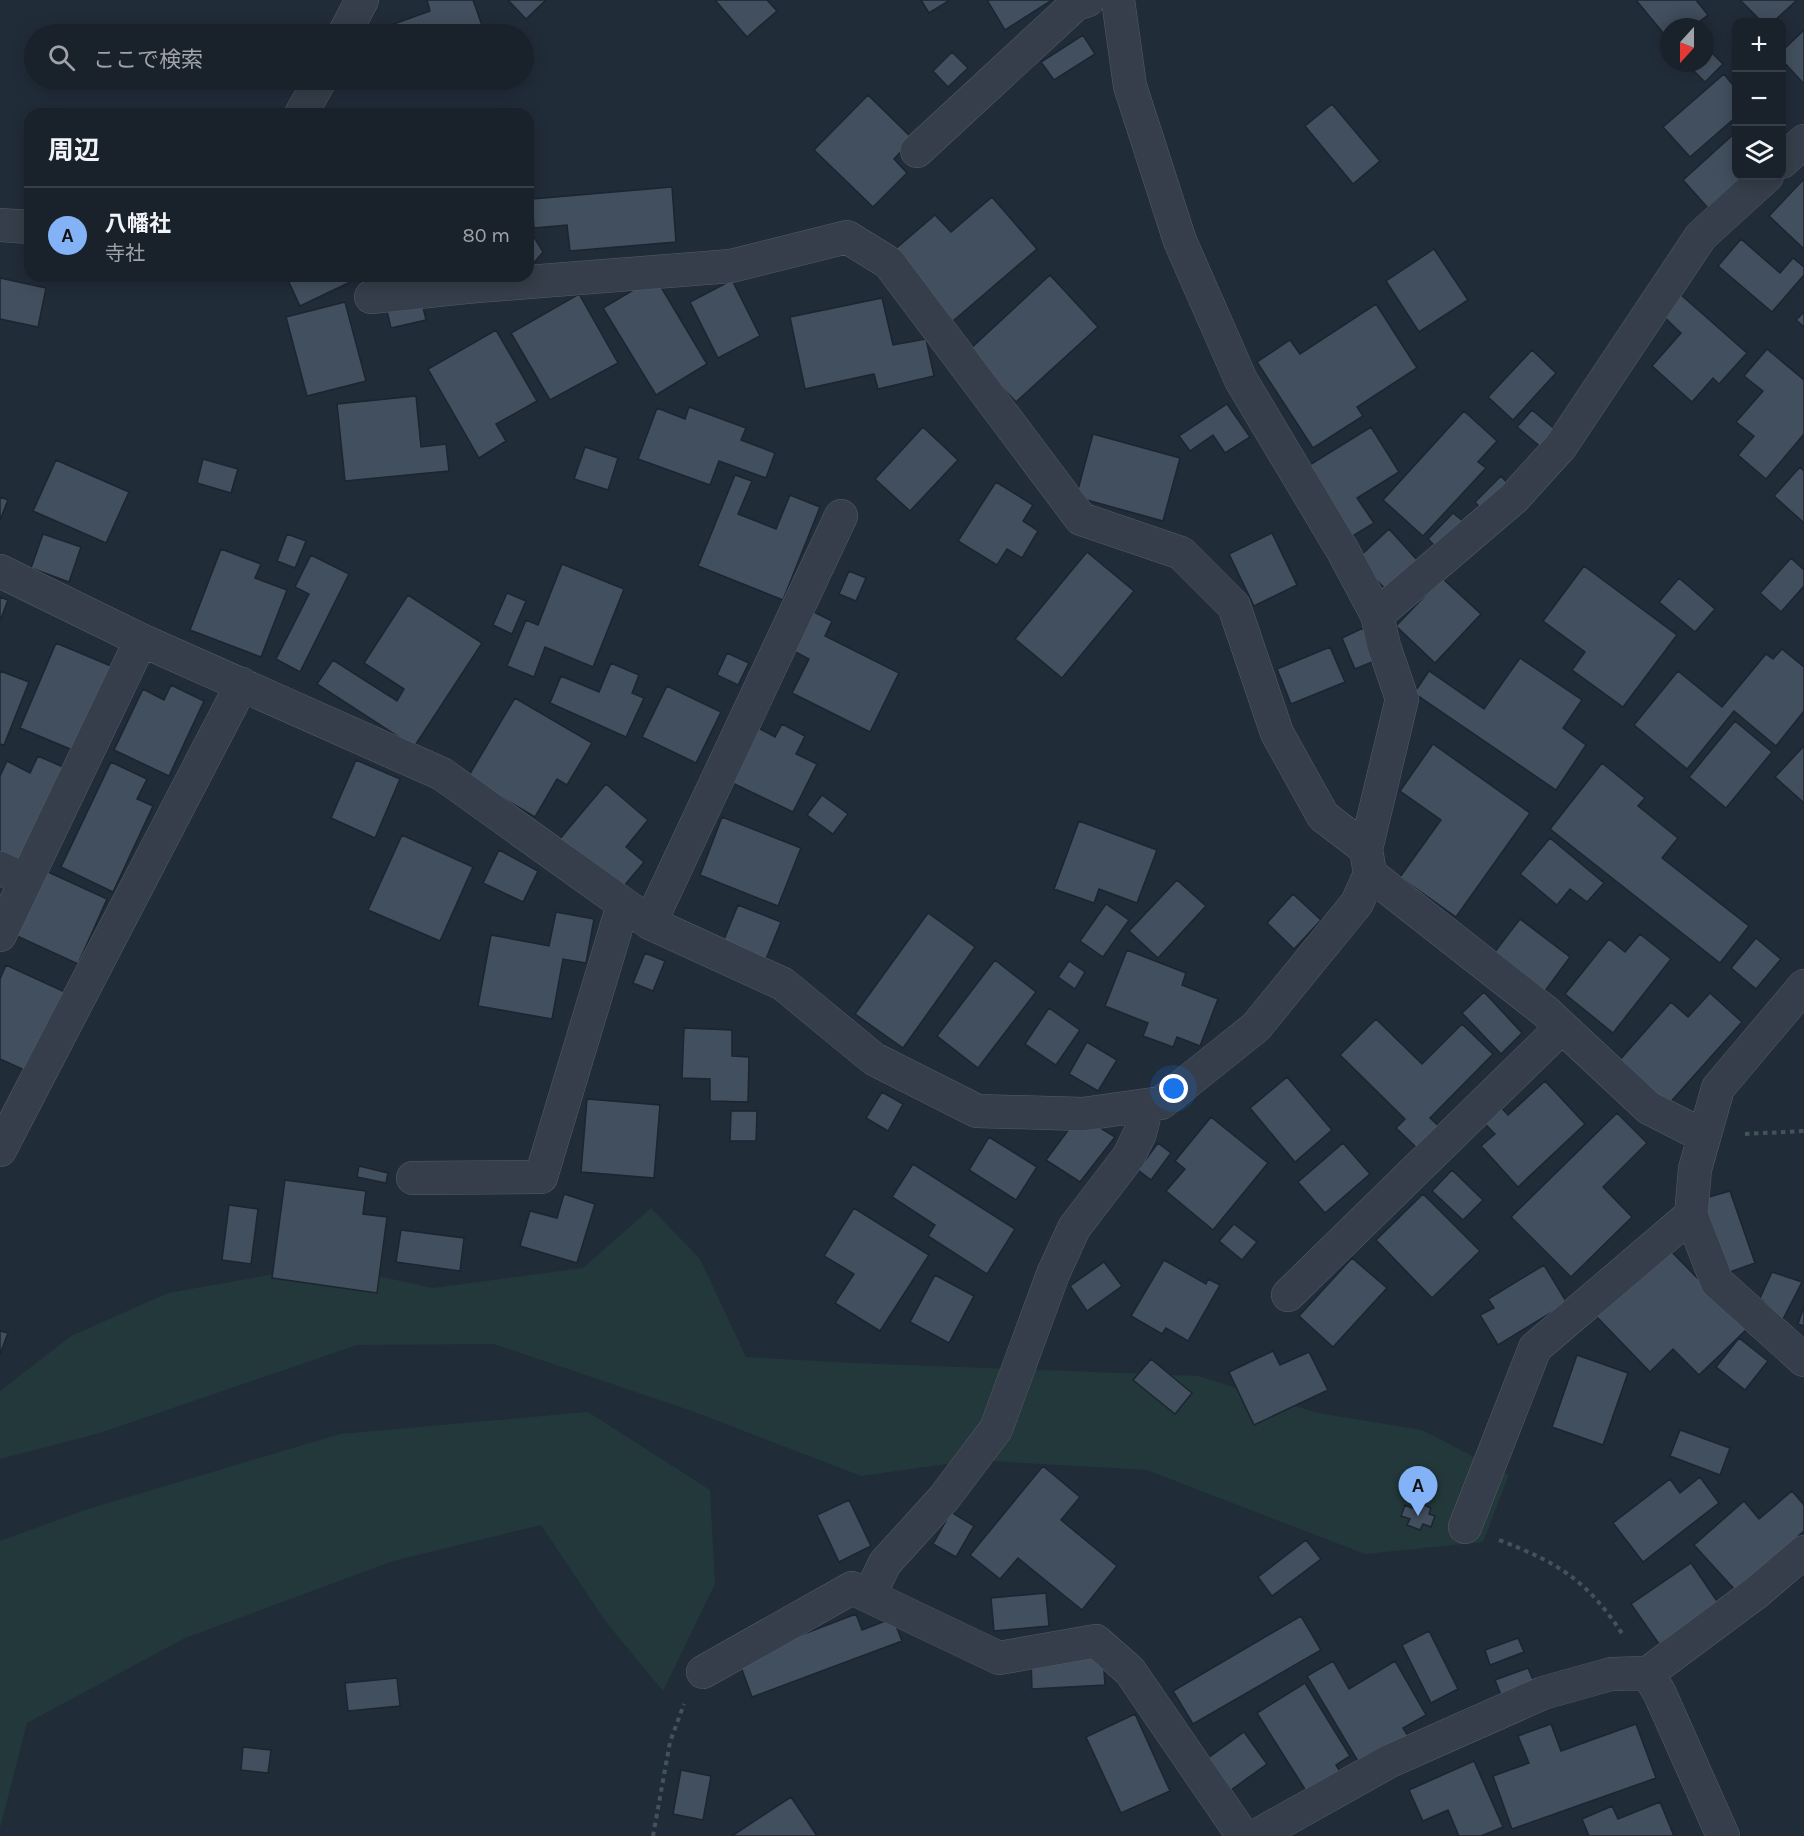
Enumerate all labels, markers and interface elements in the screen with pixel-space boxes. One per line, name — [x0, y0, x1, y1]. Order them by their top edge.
north arrow — [1660, 18, 1714, 72]
map controls — [1732, 18, 1786, 180]
button: + — [1732, 18, 1786, 72]
search box — [24, 24, 534, 90]
icon: search — [45, 41, 78, 74]
text: ここで検索 — [93, 47, 203, 73]
button: − — [1732, 72, 1786, 126]
button: layers — [1732, 126, 1786, 180]
text: 周辺 — [48, 135, 100, 166]
text: 八幡社 — [105, 211, 171, 237]
text: A — [61, 224, 74, 247]
text: 80 m — [462, 224, 510, 247]
text: 寺社 — [105, 242, 145, 265]
your location — [1159, 1074, 1188, 1103]
pin: A — [1398, 1466, 1438, 1516]

